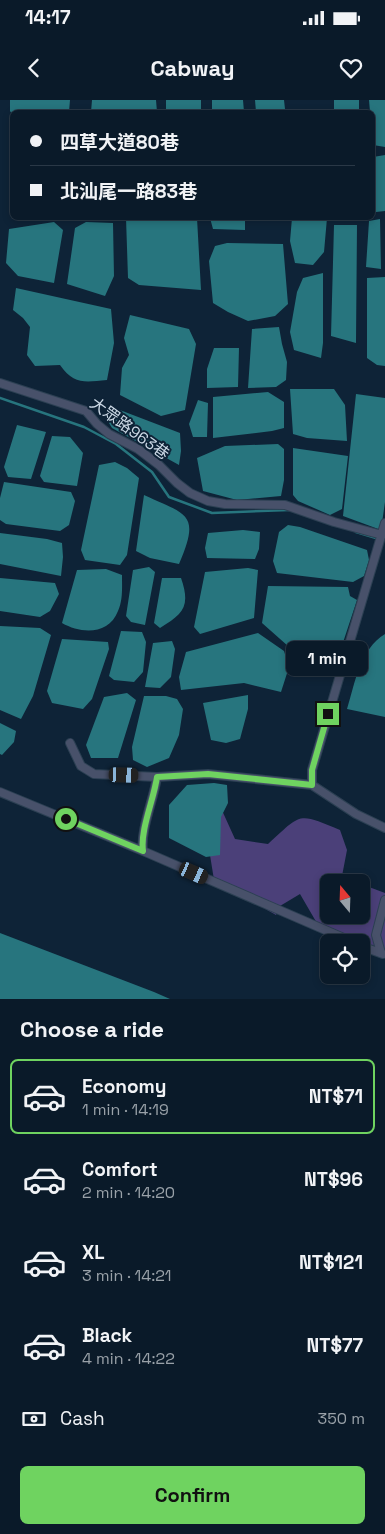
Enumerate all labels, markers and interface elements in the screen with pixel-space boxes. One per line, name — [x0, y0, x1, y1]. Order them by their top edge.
text: 14:17 — [25, 5, 70, 30]
icon: back — [20, 54, 48, 82]
text: Cabway — [150, 54, 235, 82]
icon: heart — [337, 54, 365, 82]
text: 四草大道80巷 — [60, 130, 179, 155]
text: 北汕尾一路83巷 — [60, 179, 197, 204]
street label: 大眾路963巷 — [86, 393, 174, 464]
callout: 1 min — [287, 642, 369, 676]
text: 1 min — [307, 648, 347, 669]
route end — [317, 703, 339, 725]
car — [108, 767, 139, 783]
route start — [55, 808, 77, 830]
car — [177, 860, 210, 886]
north arrow — [320, 874, 370, 924]
map controls — [320, 874, 370, 984]
button: locate — [320, 934, 370, 984]
text: Choose a ride — [20, 1015, 164, 1043]
icon: car — [22, 1074, 67, 1119]
text: Economy — [82, 1074, 166, 1099]
text: NT$71 — [309, 1084, 363, 1109]
text: 1 min · 14:19 — [82, 1099, 169, 1120]
icon: car — [22, 1157, 67, 1202]
text: Comfort — [82, 1157, 158, 1182]
text: NT$96 — [304, 1167, 363, 1192]
text: 2 min · 14:20 — [82, 1182, 175, 1203]
icon: car — [22, 1240, 67, 1285]
text: XL — [82, 1240, 105, 1265]
text: NT$121 — [299, 1250, 363, 1275]
text: 3 min · 14:21 — [82, 1265, 172, 1286]
icon: car — [22, 1323, 67, 1368]
text: Black — [82, 1323, 132, 1348]
text: NT$77 — [307, 1333, 363, 1358]
text: 4 min · 14:22 — [82, 1348, 175, 1369]
icon: cash — [20, 1405, 48, 1433]
text: Cash — [60, 1406, 105, 1431]
text: 350 m — [318, 1408, 365, 1429]
button: Confirm — [20, 1466, 365, 1524]

